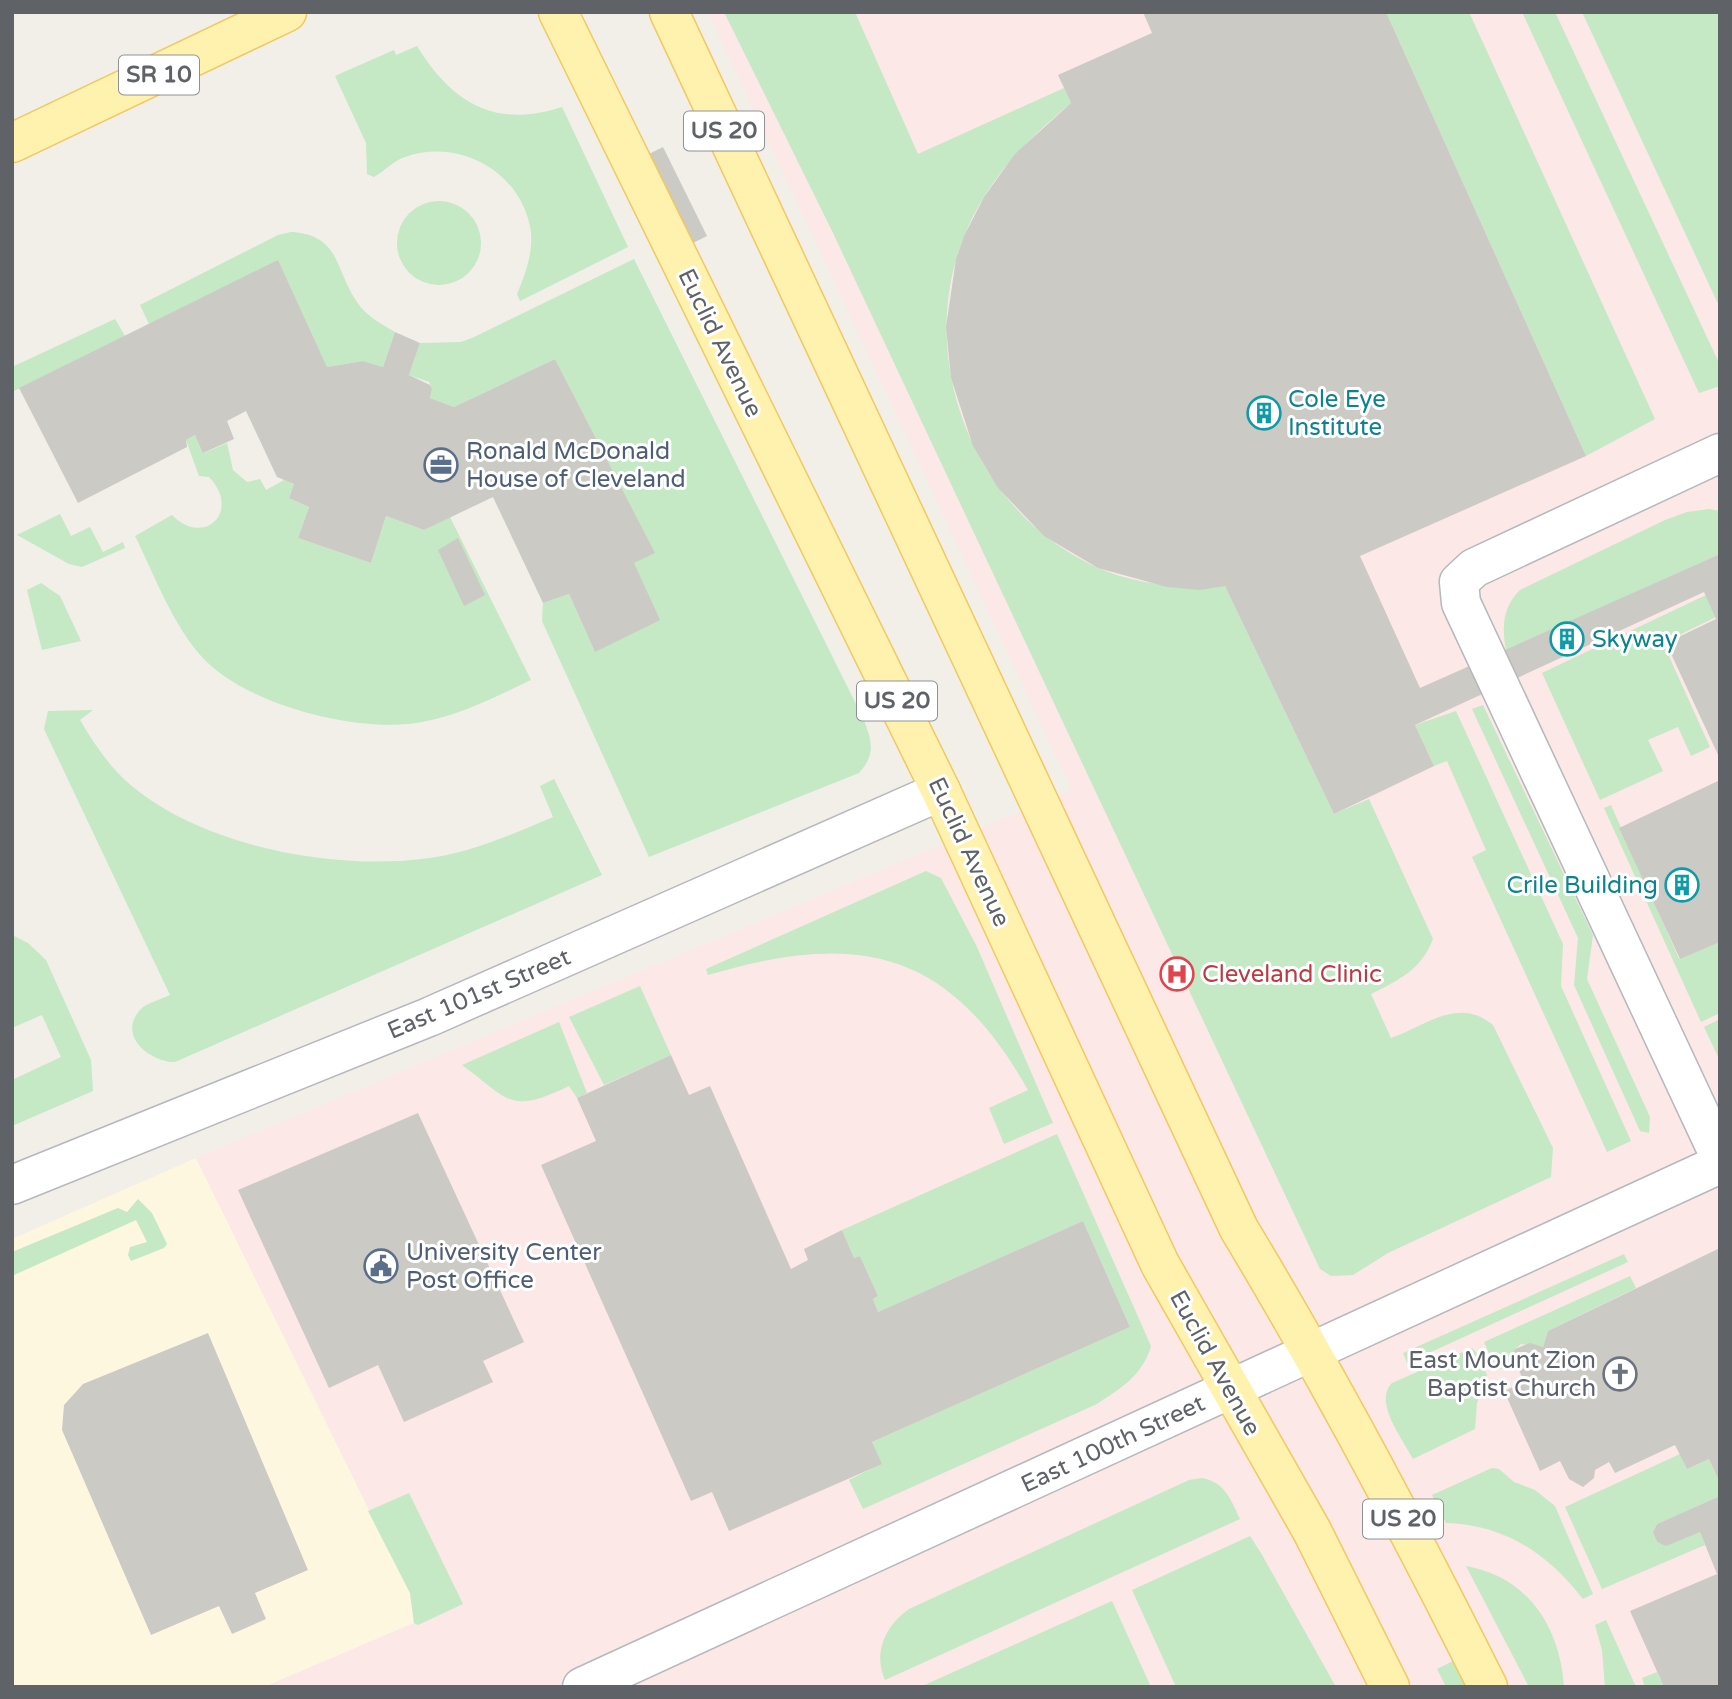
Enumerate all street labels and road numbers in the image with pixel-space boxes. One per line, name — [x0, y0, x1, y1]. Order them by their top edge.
road number: SR 10 — [119, 55, 199, 94]
road number: US 20 — [684, 112, 764, 150]
street label: Euclid Avenue — [672, 264, 768, 422]
road number: US 20 — [857, 681, 937, 720]
street label: Euclid Avenue — [922, 773, 1016, 931]
street label: East 101st Street — [383, 942, 575, 1046]
street label: Euclid Avenue — [1163, 1285, 1267, 1441]
street label: East 100th Street — [1017, 1389, 1209, 1499]
road number: US 20 — [1363, 1500, 1443, 1538]

